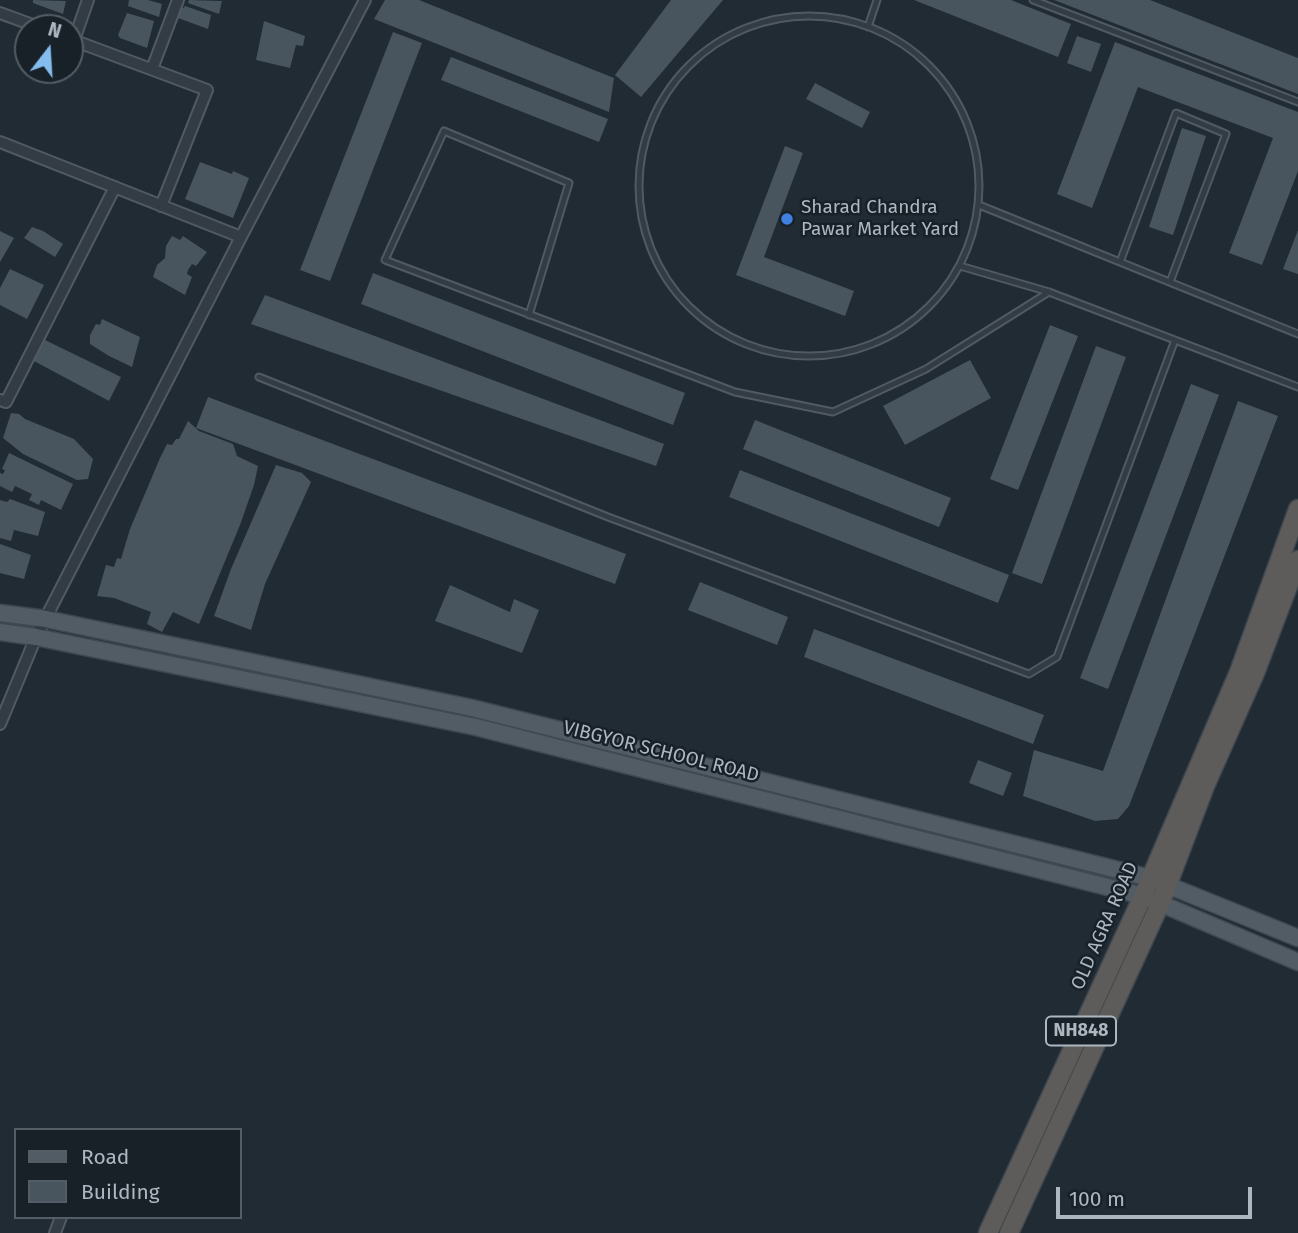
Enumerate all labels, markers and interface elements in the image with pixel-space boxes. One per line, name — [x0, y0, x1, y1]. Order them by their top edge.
north arrow — [14, 14, 84, 84]
text: N — [45, 18, 64, 43]
place label: Sharad Chandra Pawar Market Yard — [801, 197, 959, 241]
marker: Sharad Chandra Pawar Market Yard — [779, 211, 795, 227]
street label: VIBGYOR SCHOOL ROAD — [561, 717, 761, 787]
street label: OLD AGRA ROAD — [1067, 859, 1143, 993]
road number: NH848 — [1046, 1016, 1116, 1046]
legend — [14, 1128, 242, 1219]
text: Road — [81, 1144, 129, 1170]
scale bar — [1060, 1174, 1256, 1218]
text: Building — [81, 1179, 160, 1205]
text: 100 m — [1069, 1186, 1125, 1212]

